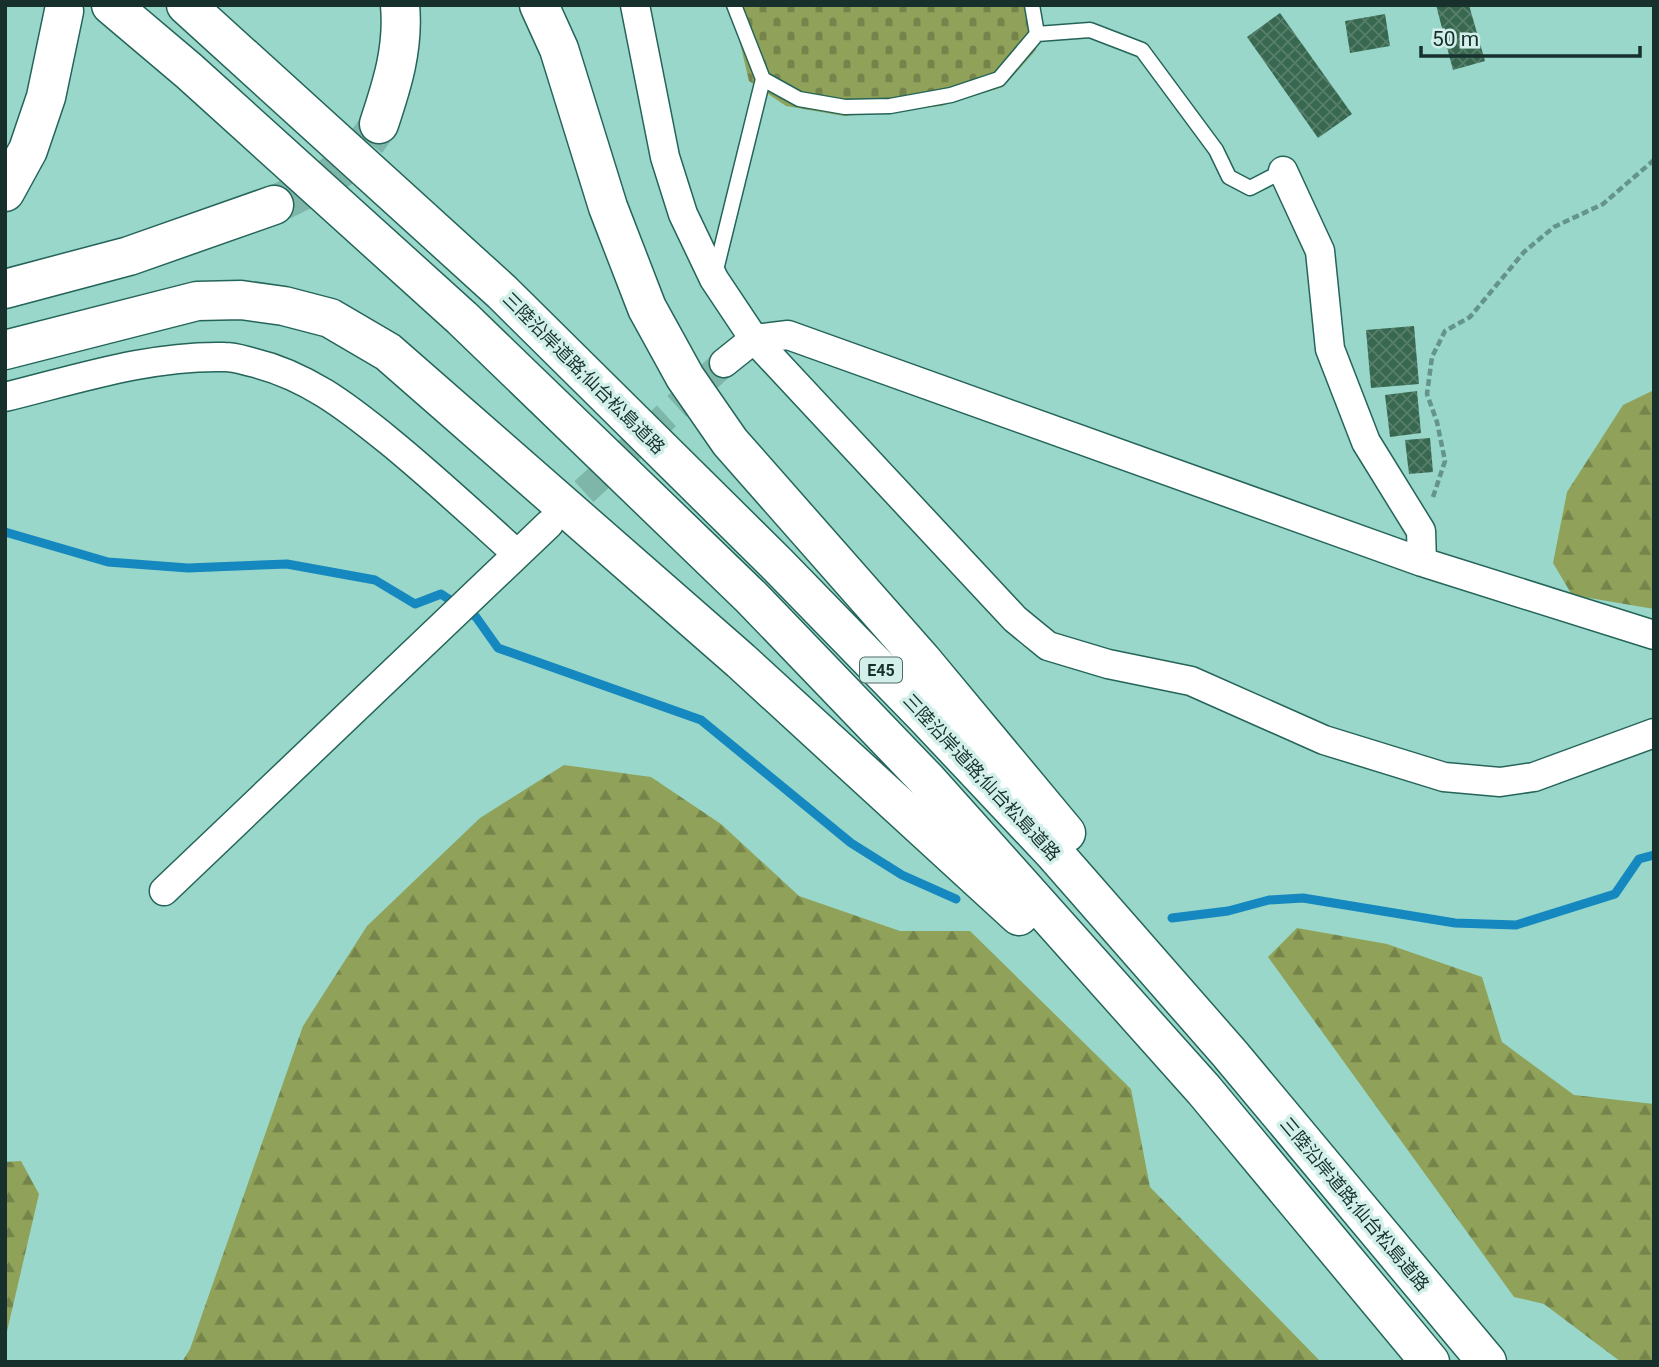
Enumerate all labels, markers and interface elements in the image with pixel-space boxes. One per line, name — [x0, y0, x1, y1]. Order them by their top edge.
scale bar — [1421, 14, 1640, 58]
text: 50 m — [1432, 27, 1479, 51]
street label: 三陸沿岸道路;仙台松島道路 — [499, 288, 669, 458]
road number: E45 — [860, 657, 902, 682]
street label: 三陸沿岸道路;仙台松島道路 — [899, 689, 1065, 865]
street label: 三陸沿岸道路;仙台松島道路 — [1276, 1113, 1434, 1295]

